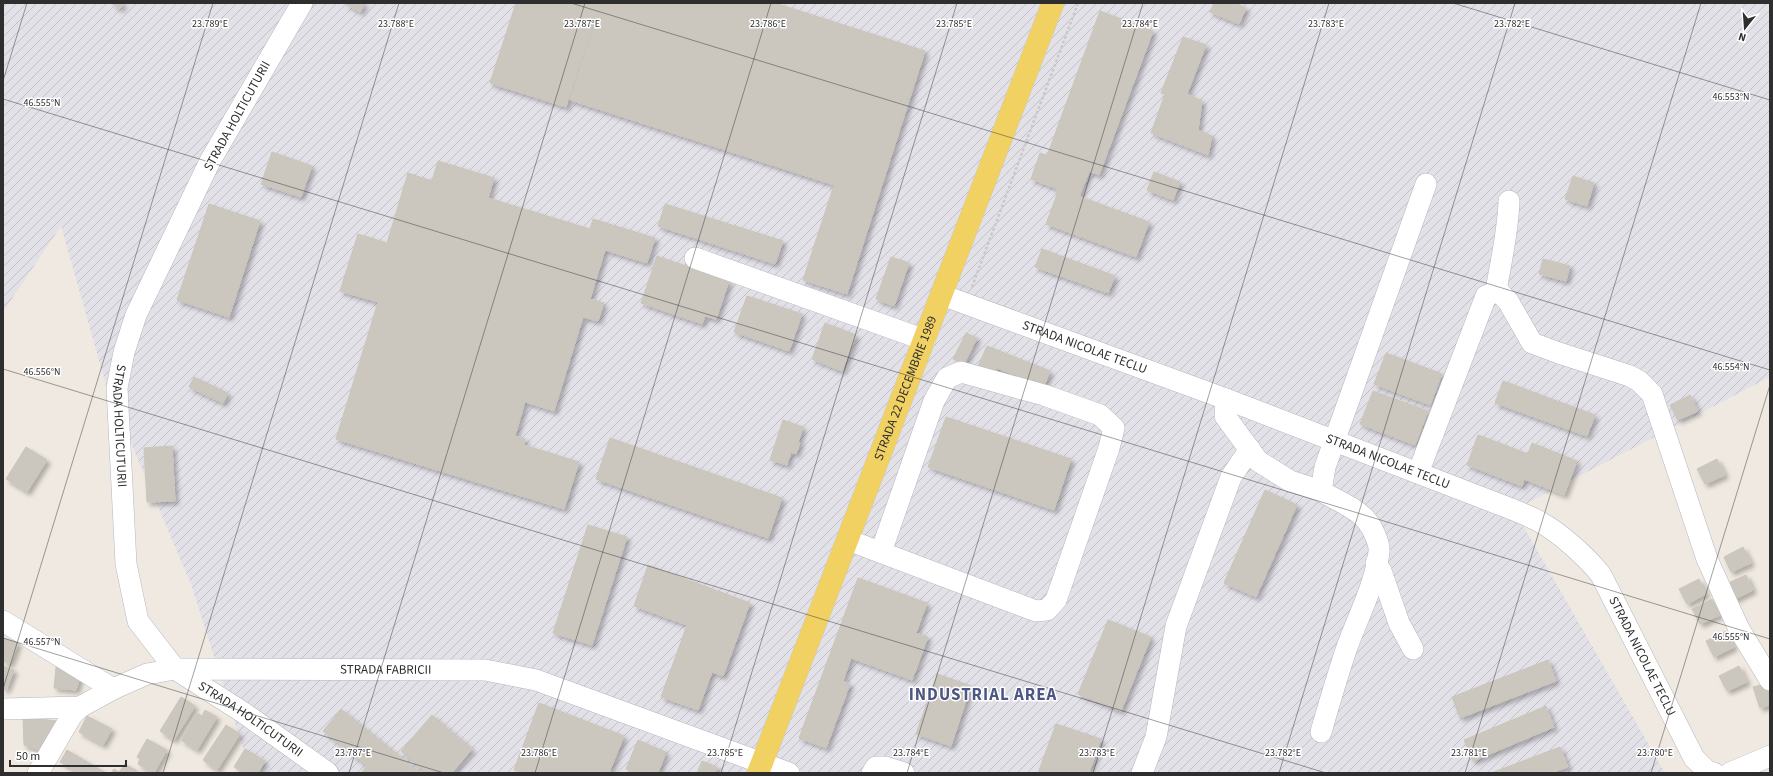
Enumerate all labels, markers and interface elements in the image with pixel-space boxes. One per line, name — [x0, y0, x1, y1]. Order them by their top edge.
north arrow — [1725, 8, 1765, 48]
text: 23.789°E — [192, 17, 228, 31]
text: 23.788°E — [378, 17, 414, 31]
text: 23.787°E — [564, 17, 600, 31]
text: 23.786°E — [750, 17, 786, 31]
text: 23.785°E — [936, 17, 972, 31]
text: 23.784°E — [1122, 17, 1158, 31]
text: 23.783°E — [1308, 17, 1344, 31]
text: 23.782°E — [1494, 17, 1530, 31]
text: N — [1737, 29, 1748, 45]
street label: STRADA HOLTICUTURII — [199, 58, 275, 174]
text: 46.553°N — [1712, 90, 1750, 104]
text: 46.555°N — [23, 96, 61, 110]
street label: STRADA 22 DECEMBRIE 1989 — [870, 313, 941, 463]
street label: STRADA NICOLAE TECLU — [1020, 316, 1150, 378]
text: 46.554°N — [1712, 360, 1750, 374]
street label: STRADA HOLTICUTURII — [108, 363, 131, 488]
text: 46.556°N — [23, 365, 61, 379]
street label: STRADA NICOLAE TECLU — [1323, 429, 1453, 493]
street label: STRADA NICOLAE TECLU — [1604, 593, 1680, 719]
text: 46.555°N — [1712, 630, 1750, 644]
text: 46.557°N — [23, 635, 61, 649]
street label: STRADA FABRICII — [340, 661, 432, 679]
street label: STRADA HOLTICUTURII — [195, 677, 307, 761]
district label: INDUSTRIAL AREA — [909, 683, 1057, 707]
scale bar — [10, 742, 126, 768]
text: 23.787°E — [335, 746, 371, 760]
text: 23.786°E — [521, 746, 557, 760]
text: 23.785°E — [707, 746, 743, 760]
text: 23.784°E — [893, 746, 929, 760]
text: 23.783°E — [1079, 746, 1115, 760]
text: 23.782°E — [1265, 746, 1301, 760]
text: 23.781°E — [1451, 746, 1487, 760]
text: 23.780°E — [1637, 746, 1673, 760]
text: 50 m — [16, 748, 40, 765]

